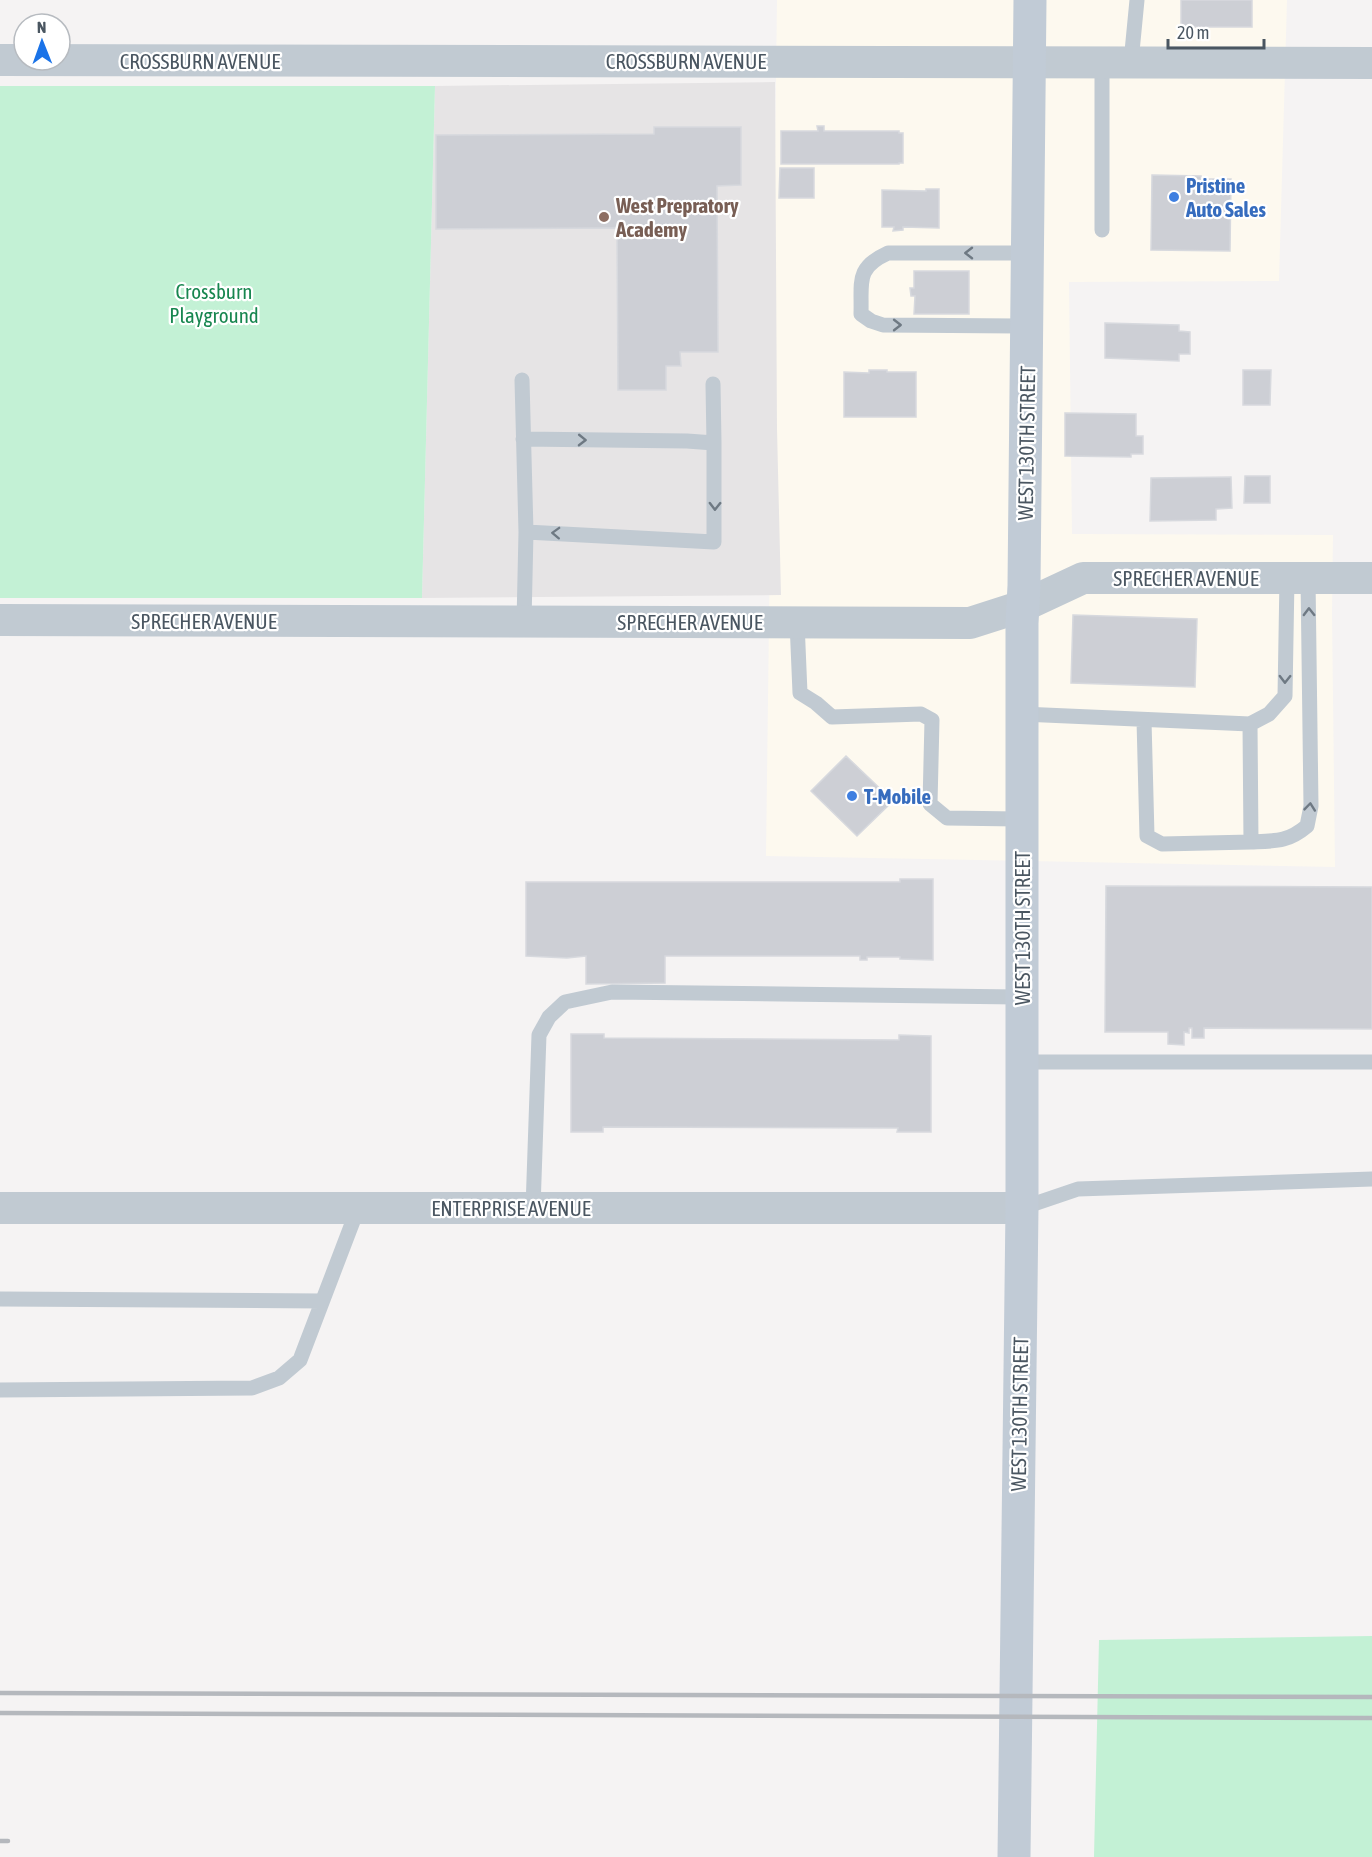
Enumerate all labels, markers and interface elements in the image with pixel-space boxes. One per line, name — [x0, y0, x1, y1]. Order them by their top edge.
north arrow — [12, 12, 72, 72]
scale bar — [1168, 12, 1264, 50]
text: N — [37, 18, 47, 36]
text: 20 m — [1177, 22, 1209, 43]
street label: CROSSBURN AVENUE — [120, 49, 280, 73]
street label: CROSSBURN AVENUE — [606, 49, 766, 73]
place label: Pristine Auto Sales — [1185, 173, 1266, 221]
marker: Pristine Auto Sales — [1167, 190, 1181, 204]
place label: West Prepratory Academy — [615, 193, 739, 241]
marker: West Prepratory Academy — [597, 210, 611, 224]
one-way arrow — [965, 247, 974, 259]
park label: Crossburn Playground — [169, 279, 259, 327]
one-way arrow — [893, 319, 902, 331]
street label: WEST 130TH STREET — [1013, 365, 1039, 521]
one-way arrow — [577, 433, 586, 446]
one-way arrow — [709, 501, 721, 510]
one-way arrow — [551, 527, 560, 539]
street label: SPRECHER AVENUE — [1113, 566, 1259, 590]
one-way arrow — [1303, 608, 1315, 617]
street label: SPRECHER AVENUE — [131, 609, 277, 633]
street label: SPRECHER AVENUE — [617, 610, 763, 634]
one-way arrow — [1279, 674, 1291, 683]
place label: T-Mobile — [864, 784, 931, 808]
marker: T-Mobile — [845, 789, 859, 803]
one-way arrow — [1303, 803, 1316, 812]
street label: WEST 130TH STREET — [1010, 851, 1034, 1005]
street label: ENTERPRISE AVENUE — [431, 1196, 591, 1220]
street label: WEST 130TH STREET — [1006, 1336, 1032, 1492]

